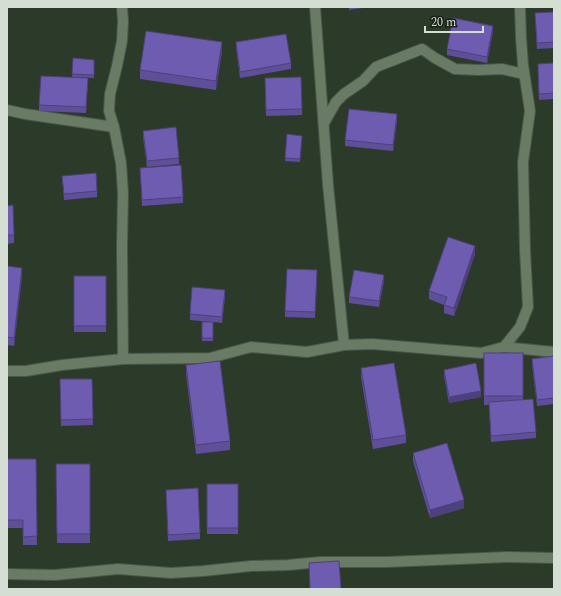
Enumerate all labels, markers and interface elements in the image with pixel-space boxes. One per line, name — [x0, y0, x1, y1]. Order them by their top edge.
scale bar — [425, 8, 483, 34]
text: 20 m — [431, 13, 456, 32]

